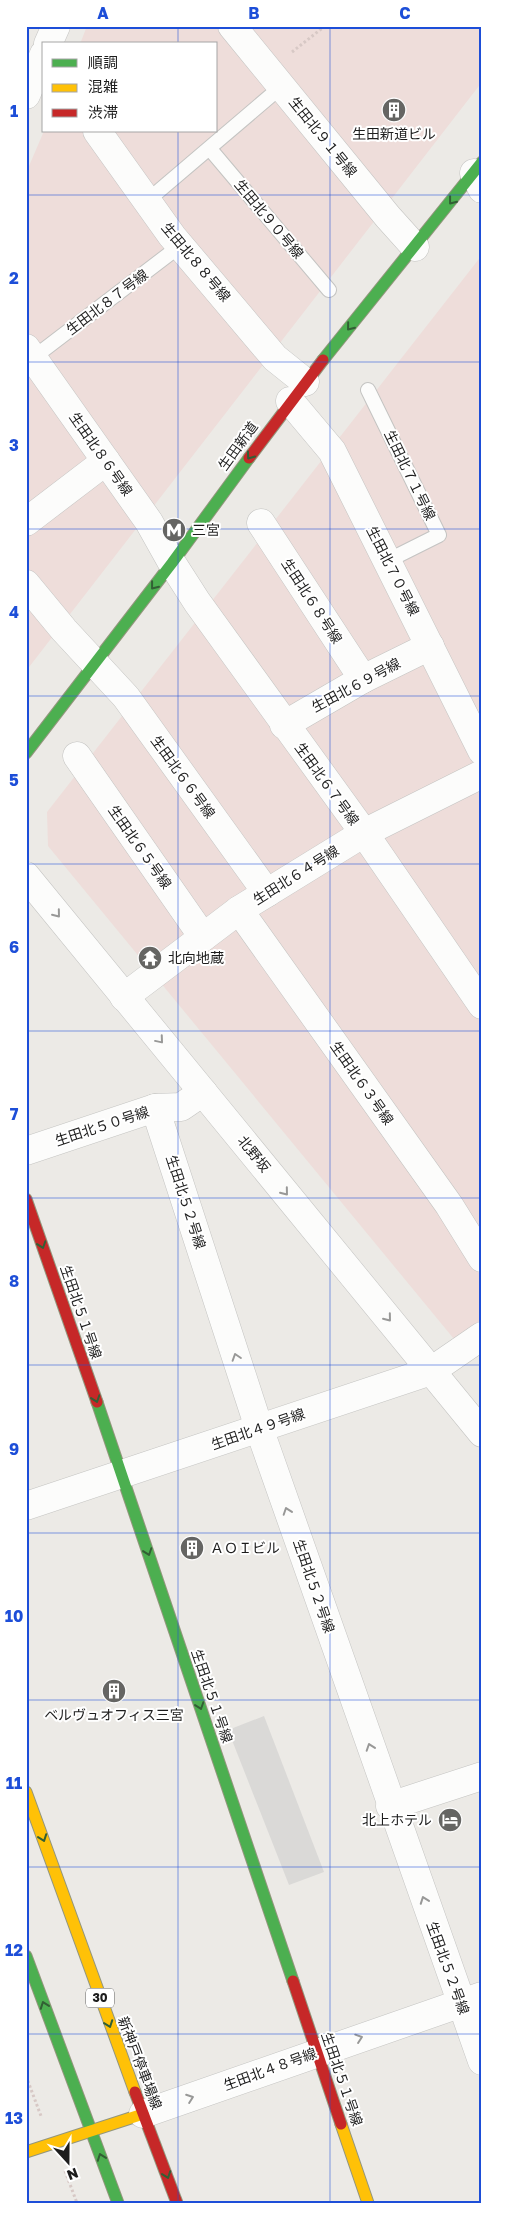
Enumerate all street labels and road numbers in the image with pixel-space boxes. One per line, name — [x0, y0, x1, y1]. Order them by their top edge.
street label: 生田北９１号線 — [286, 93, 361, 180]
street label: 生田北９０号線 — [231, 176, 307, 262]
street label: 生田北８８号線 — [158, 219, 234, 305]
street label: 生田北８７号線 — [62, 265, 151, 338]
street label: 生田北８６号線 — [66, 409, 136, 499]
street label: 生田新道 — [214, 418, 261, 473]
street label: 生田北７１号線 — [381, 427, 440, 523]
street label: 生田北７０号線 — [364, 523, 423, 618]
street label: 生田北６８号線 — [279, 555, 346, 646]
street label: 生田北６９号線 — [309, 654, 403, 715]
street label: 生田北６６号線 — [148, 732, 219, 821]
street label: 生田北６７号線 — [292, 739, 363, 828]
street label: 生田北６５号線 — [105, 802, 175, 892]
street label: 生田北６４号線 — [250, 841, 342, 908]
street label: 生田北６３号線 — [327, 1038, 397, 1128]
street label: 生田北５０号線 — [53, 1102, 151, 1149]
street label: 北野坂 — [235, 1132, 274, 1175]
street label: 生田北５２号線 — [163, 1153, 210, 1251]
street label: 生田北５１号線 — [57, 1263, 105, 1361]
street label: 生田北４９号線 — [209, 1405, 307, 1453]
street label: 生田北５２号線 — [290, 1537, 338, 1635]
street label: 生田北５１号線 — [188, 1647, 236, 1745]
street label: 生田北５２号線 — [424, 1919, 473, 2017]
road number: 30 — [86, 1989, 114, 2008]
street label: 新神戸停車場線 — [115, 2014, 166, 2112]
street label: 生田北５１号線 — [318, 2030, 366, 2128]
street label: 生田北４８号線 — [221, 2044, 319, 2093]

